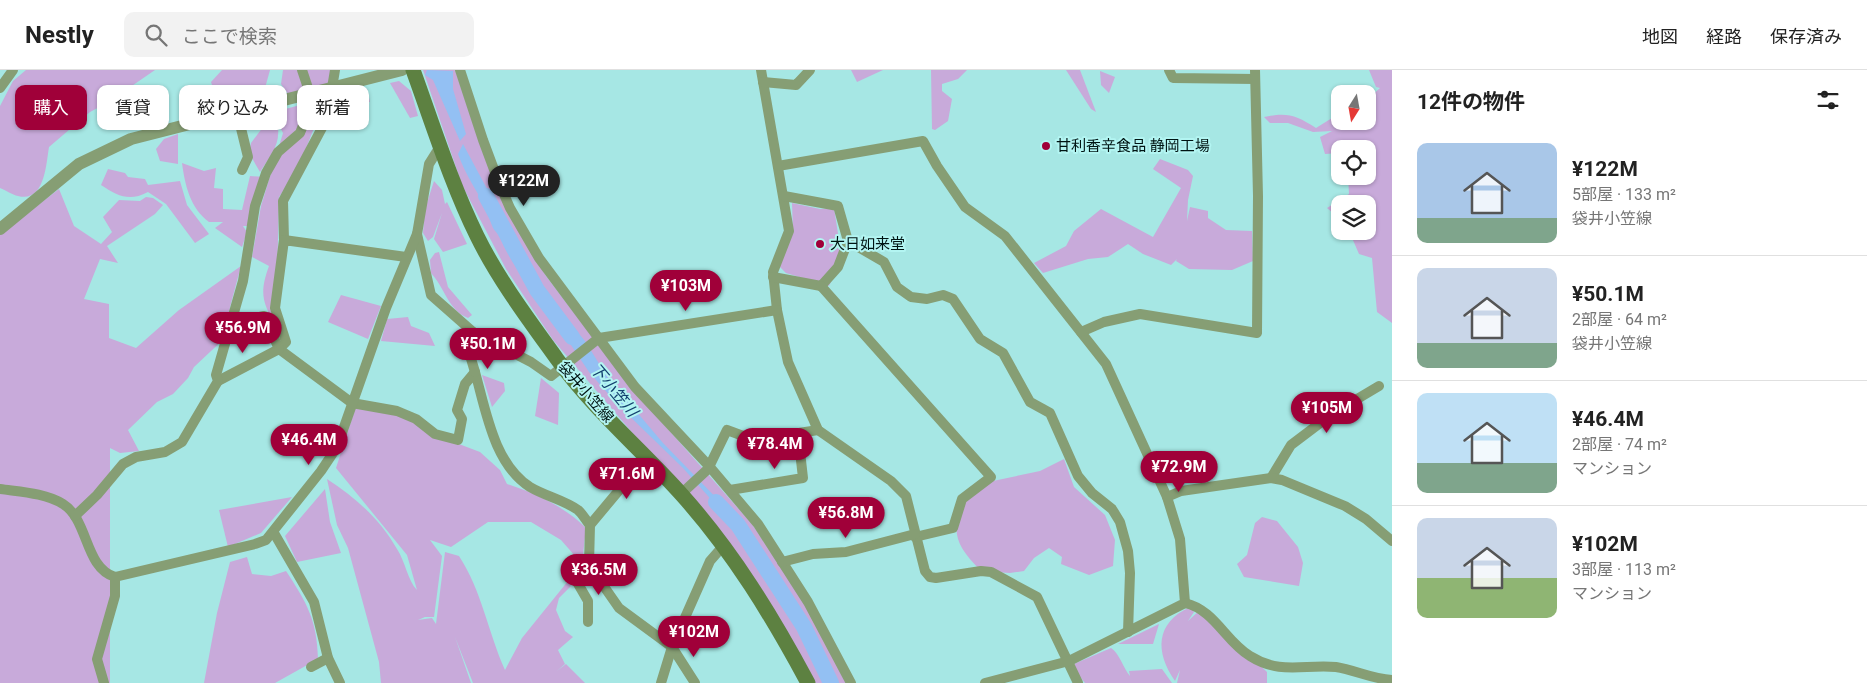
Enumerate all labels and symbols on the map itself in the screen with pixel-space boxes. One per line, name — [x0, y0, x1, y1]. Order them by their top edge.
north arrow — [1331, 85, 1376, 130]
place label: 甘利香辛食品 静岡工場 — [1056, 137, 1210, 155]
marker: 甘利香辛食品 静岡工場 — [1040, 140, 1052, 152]
pin: ¥122M — [489, 164, 559, 207]
place label: 大日如来堂 — [830, 235, 905, 253]
marker: 大日如来堂 — [814, 238, 826, 250]
pin: ¥103M — [651, 270, 721, 312]
pin: ¥56.9M — [202, 312, 284, 354]
pin: ¥50.1M — [447, 328, 529, 370]
street label: 袋井小笠線 — [555, 358, 617, 426]
water label: 下小笠川 — [586, 359, 643, 422]
pin: ¥105M — [1292, 392, 1362, 434]
pin: ¥46.4M — [268, 424, 350, 466]
pin: ¥78.4M — [734, 428, 816, 470]
pin: ¥72.9M — [1138, 450, 1220, 493]
pin: ¥71.6M — [586, 458, 668, 500]
pin: ¥56.8M — [805, 496, 887, 539]
pin: ¥36.5M — [558, 554, 640, 596]
pin: ¥102M — [659, 616, 729, 658]

